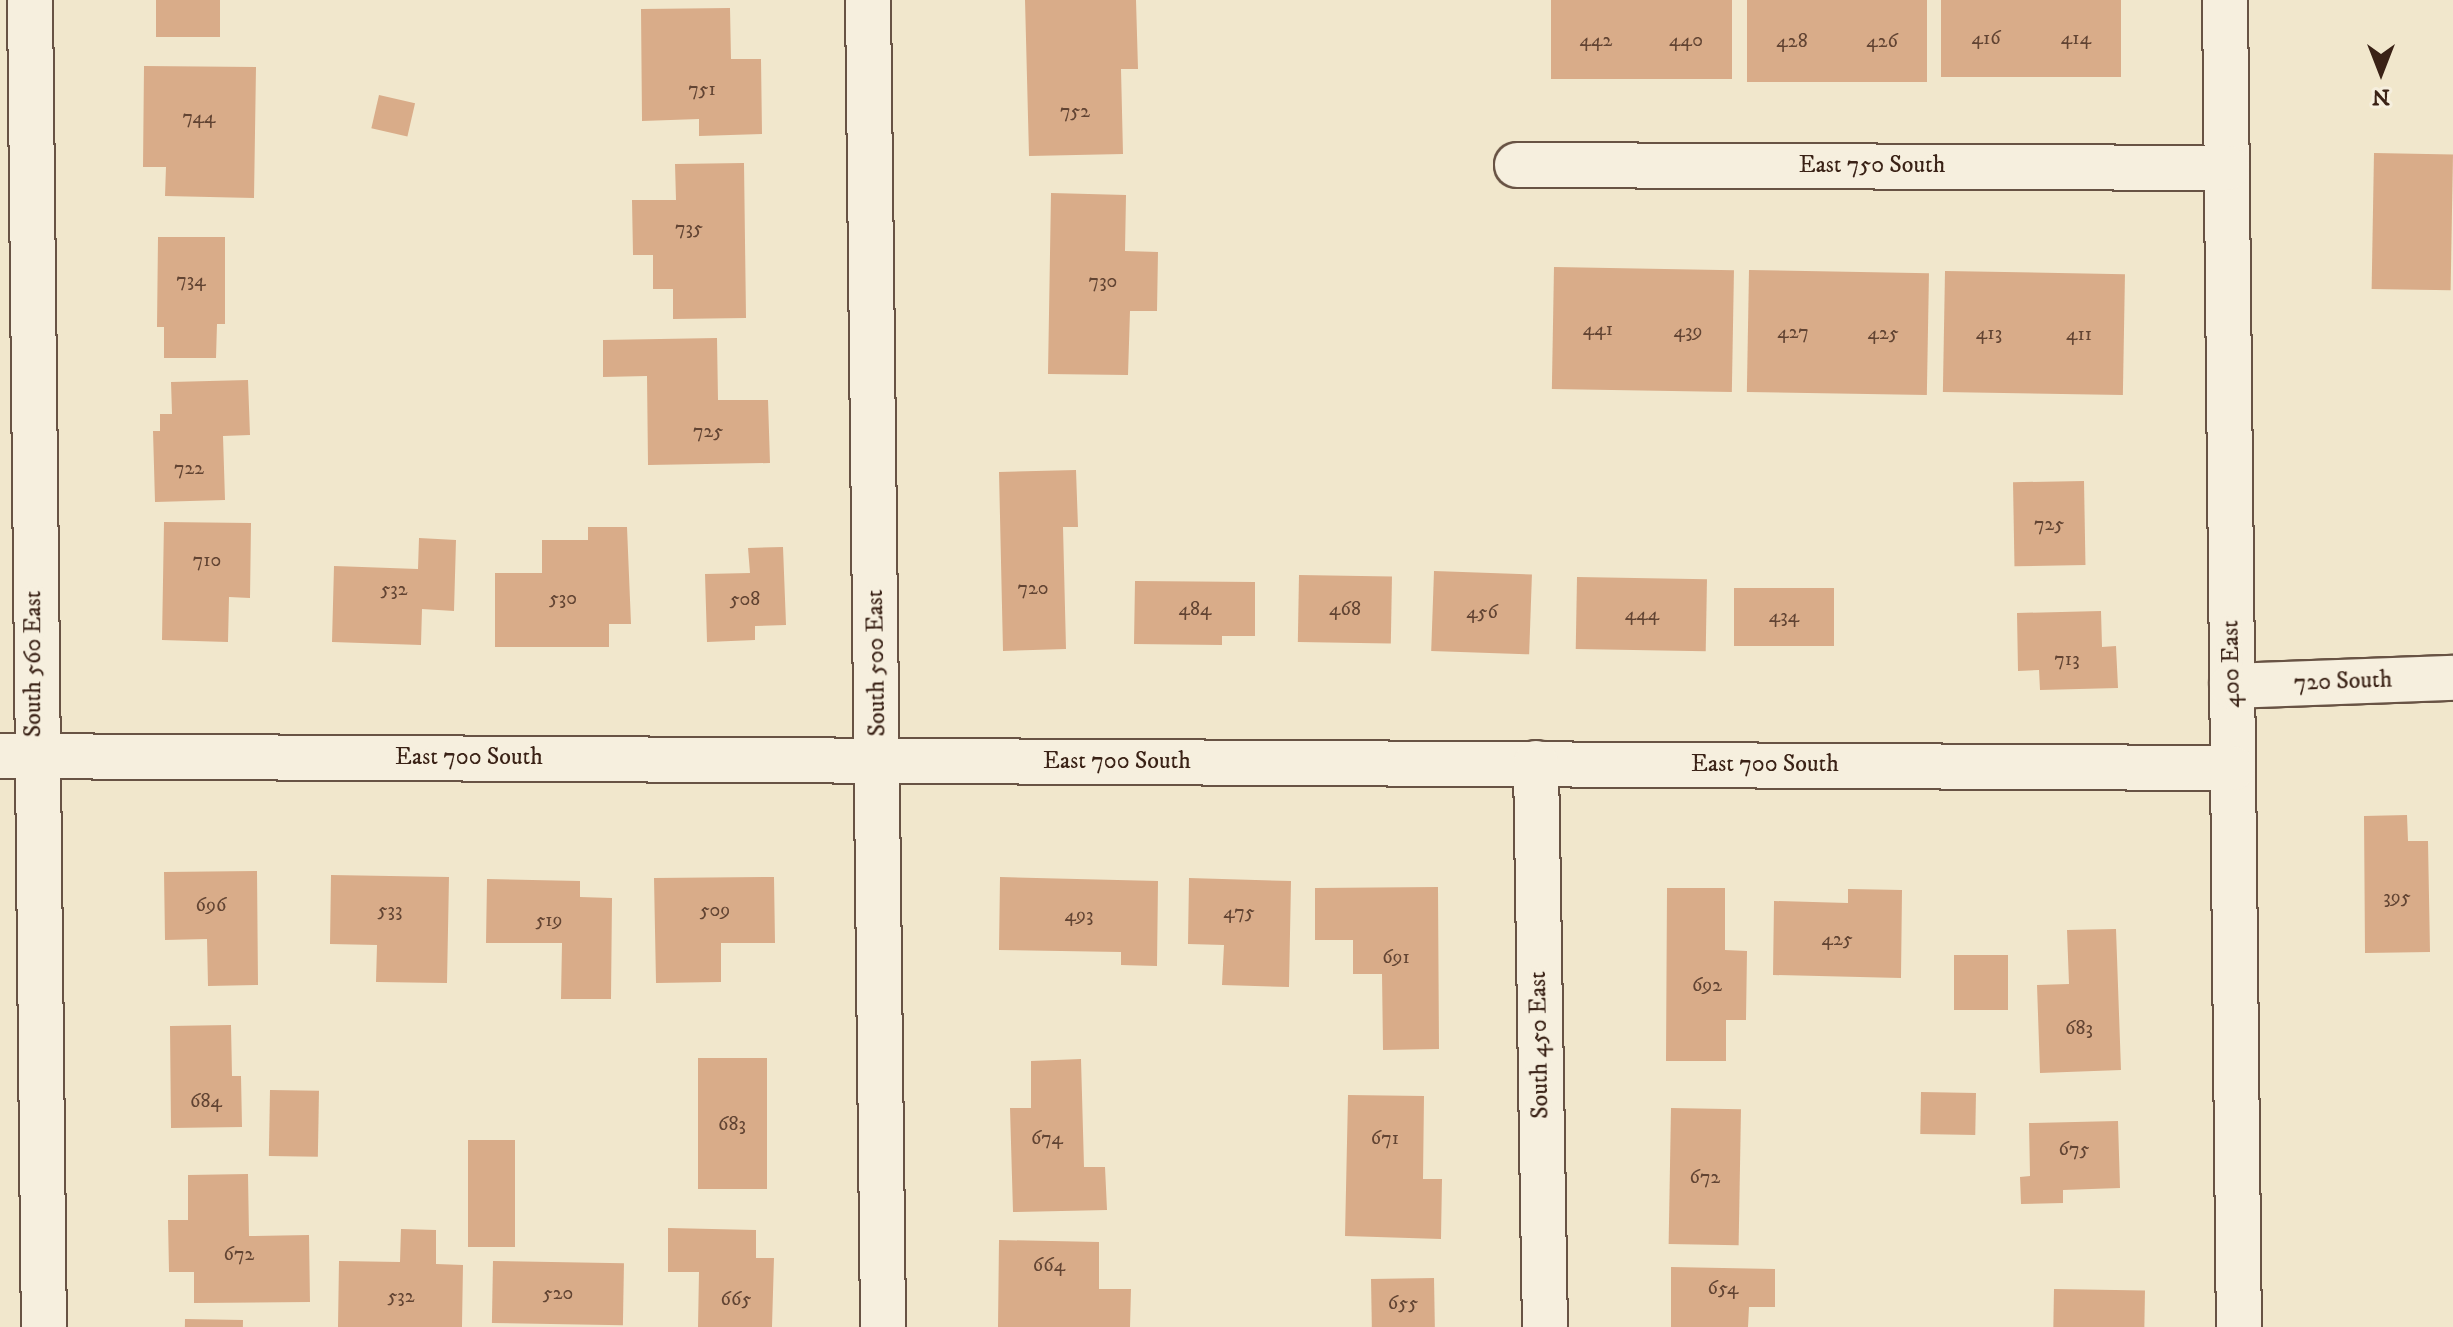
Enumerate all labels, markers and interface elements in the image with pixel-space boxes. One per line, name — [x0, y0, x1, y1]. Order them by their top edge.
house number: 416 — [1971, 26, 2001, 50]
house number: 414 — [2061, 26, 2091, 50]
house number: 442 — [1580, 28, 1612, 52]
house number: 440 — [1669, 28, 1703, 52]
house number: 428 — [1776, 29, 1808, 53]
house number: 426 — [1866, 29, 1898, 53]
north arrow — [2341, 32, 2421, 112]
house number: 751 — [688, 77, 716, 101]
text: N — [2372, 83, 2390, 110]
house number: 752 — [1060, 99, 1090, 123]
house number: 744 — [182, 105, 216, 129]
street label: East 750 South — [1799, 152, 1945, 180]
house number: 735 — [675, 216, 703, 240]
house number: 734 — [176, 268, 206, 292]
house number: 730 — [1089, 269, 1117, 293]
house number: 441 — [1583, 317, 1613, 341]
house number: 439 — [1674, 319, 1702, 343]
house number: 427 — [1777, 320, 1809, 344]
house number: 425 — [1867, 321, 1899, 345]
house number: 413 — [1976, 321, 2002, 345]
house number: 411 — [2066, 322, 2092, 346]
house number: 725 — [693, 419, 723, 443]
house number: 722 — [174, 456, 204, 480]
house number: 725 — [2034, 512, 2064, 536]
house number: 710 — [193, 548, 221, 572]
house number: 720 — [1017, 576, 1049, 600]
house number: 532 — [380, 577, 408, 601]
house number: 530 — [549, 586, 577, 610]
house number: 508 — [730, 587, 760, 611]
street label: South 500 East — [861, 589, 893, 737]
street label: South 560 East — [20, 591, 48, 737]
house number: 484 — [1178, 597, 1212, 621]
house number: 468 — [1329, 597, 1361, 621]
house number: 456 — [1466, 600, 1498, 624]
house number: 444 — [1625, 602, 1659, 626]
house number: 434 — [1769, 604, 1799, 628]
street label: 400 East — [2217, 620, 2247, 708]
house number: 713 — [2054, 647, 2080, 671]
street label: 720 South — [2293, 666, 2393, 698]
street label: East 700 South — [395, 744, 543, 772]
street label: East 700 South — [1043, 748, 1191, 776]
street label: East 700 South — [1691, 751, 1839, 779]
house number: 395 — [2383, 885, 2411, 909]
house number: 696 — [196, 893, 226, 917]
house number: 533 — [378, 898, 402, 922]
house number: 509 — [700, 898, 730, 922]
house number: 475 — [1223, 900, 1255, 924]
house number: 493 — [1065, 903, 1093, 927]
house number: 519 — [535, 908, 563, 932]
house number: 425 — [1821, 927, 1853, 951]
house number: 691 — [1382, 945, 1410, 969]
street label: South 450 East — [1524, 971, 1556, 1119]
house number: 692 — [1692, 973, 1722, 997]
house number: 683 — [2065, 1016, 2093, 1040]
house number: 684 — [190, 1089, 222, 1113]
house number: 683 — [718, 1112, 746, 1136]
house number: 674 — [1031, 1126, 1063, 1150]
house number: 671 — [1371, 1126, 1399, 1150]
house number: 675 — [2059, 1137, 2089, 1161]
house number: 672 — [1690, 1165, 1720, 1189]
house number: 672 — [224, 1242, 254, 1266]
house number: 664 — [1033, 1253, 1065, 1277]
house number: 654 — [1708, 1276, 1738, 1300]
house number: 520 — [543, 1281, 573, 1305]
house number: 532 — [387, 1284, 415, 1308]
house number: 665 — [721, 1287, 751, 1311]
house number: 655 — [1388, 1291, 1418, 1315]

